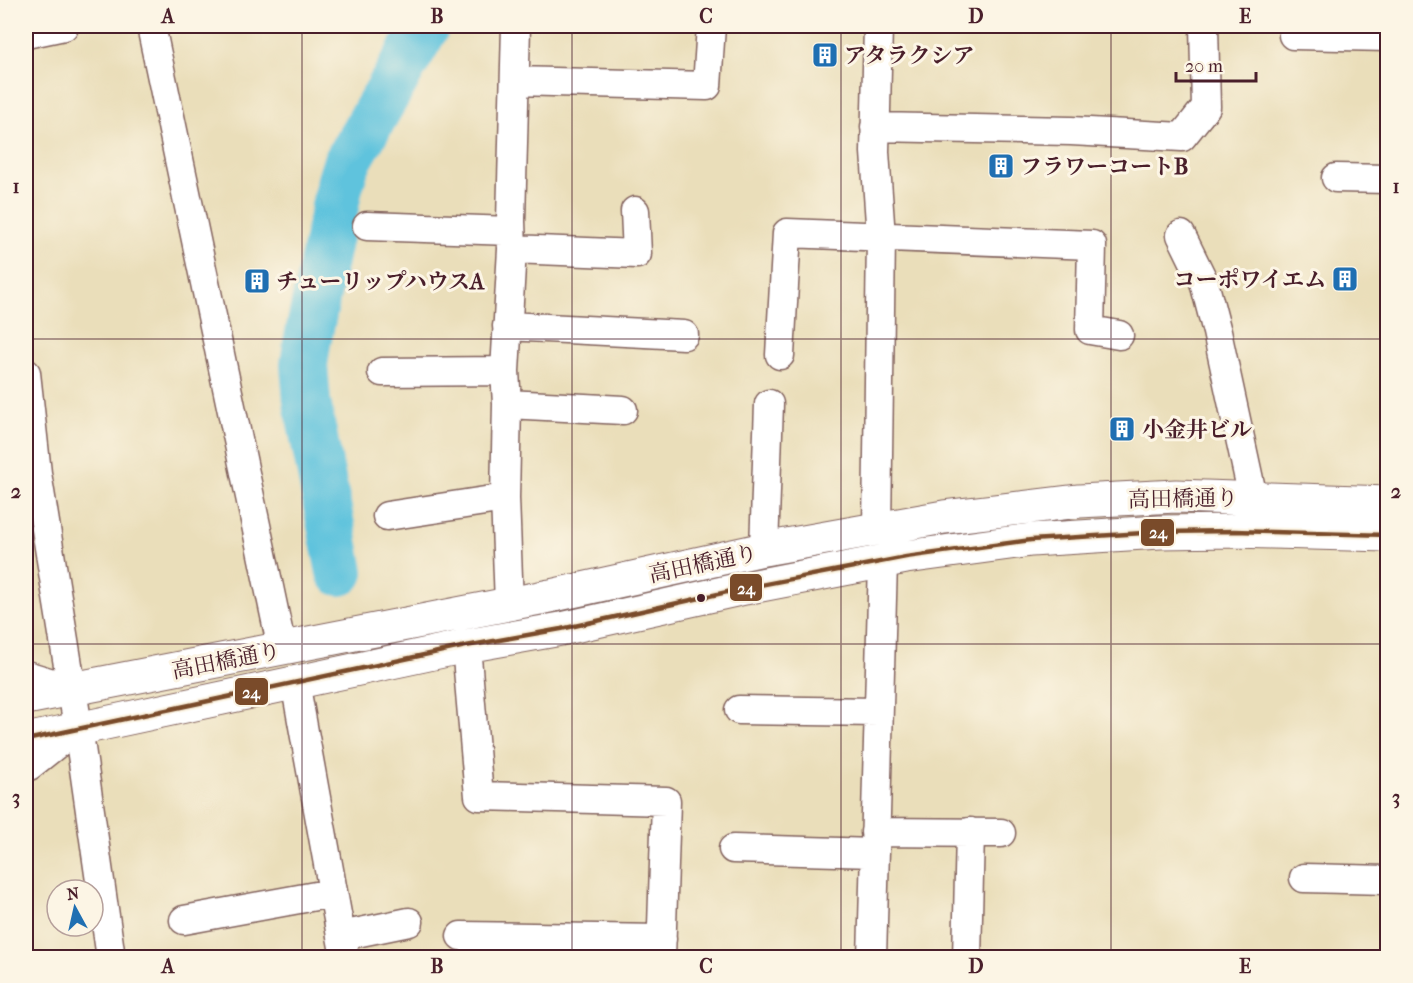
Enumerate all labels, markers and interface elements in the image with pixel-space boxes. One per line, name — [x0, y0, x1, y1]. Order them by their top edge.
text: A — [160, 5, 176, 28]
text: B — [430, 5, 444, 28]
text: C — [699, 5, 713, 28]
text: D — [968, 5, 984, 28]
text: E — [1239, 5, 1251, 28]
building icon: アタラクシア — [810, 40, 840, 70]
place label: アタラクシア — [844, 43, 974, 69]
scale bar — [1176, 45, 1256, 83]
text: 20 m — [1185, 56, 1223, 77]
building icon: フラワーコートB — [986, 151, 1016, 181]
place label: フラワーコートB — [1020, 154, 1188, 180]
text: 1 — [12, 175, 20, 198]
text: 1 — [1392, 175, 1400, 198]
building icon: コーポワイエム — [1330, 264, 1360, 294]
building icon: チューリップハウスA — [242, 266, 272, 296]
place label: コーポワイエム — [1174, 267, 1326, 293]
place label: チューリップハウスA — [276, 269, 485, 295]
building icon: 小金井ビル — [1107, 414, 1137, 444]
place label: 小金井ビル — [1142, 417, 1252, 443]
text: 2 — [11, 480, 21, 503]
text: 2 — [1391, 480, 1401, 503]
street label: 高田橋通り — [1128, 485, 1238, 513]
line badge: 24 — [1140, 518, 1175, 547]
text: 24 — [1149, 523, 1168, 543]
street label: 高田橋通り — [647, 540, 760, 588]
line badge: 24 — [729, 573, 763, 602]
text: 24 — [737, 579, 756, 599]
unlabelled marker — [695, 592, 707, 604]
street label: 高田橋通り — [170, 638, 283, 684]
line badge: 24 — [234, 677, 269, 706]
text: 24 — [242, 683, 261, 703]
text: 3 — [12, 786, 20, 809]
text: 3 — [1392, 786, 1400, 809]
north arrow — [45, 878, 105, 938]
text: N — [66, 883, 81, 904]
text: A — [160, 955, 176, 978]
text: B — [430, 955, 444, 978]
text: C — [699, 955, 713, 978]
text: D — [968, 955, 984, 978]
text: E — [1239, 955, 1251, 978]

